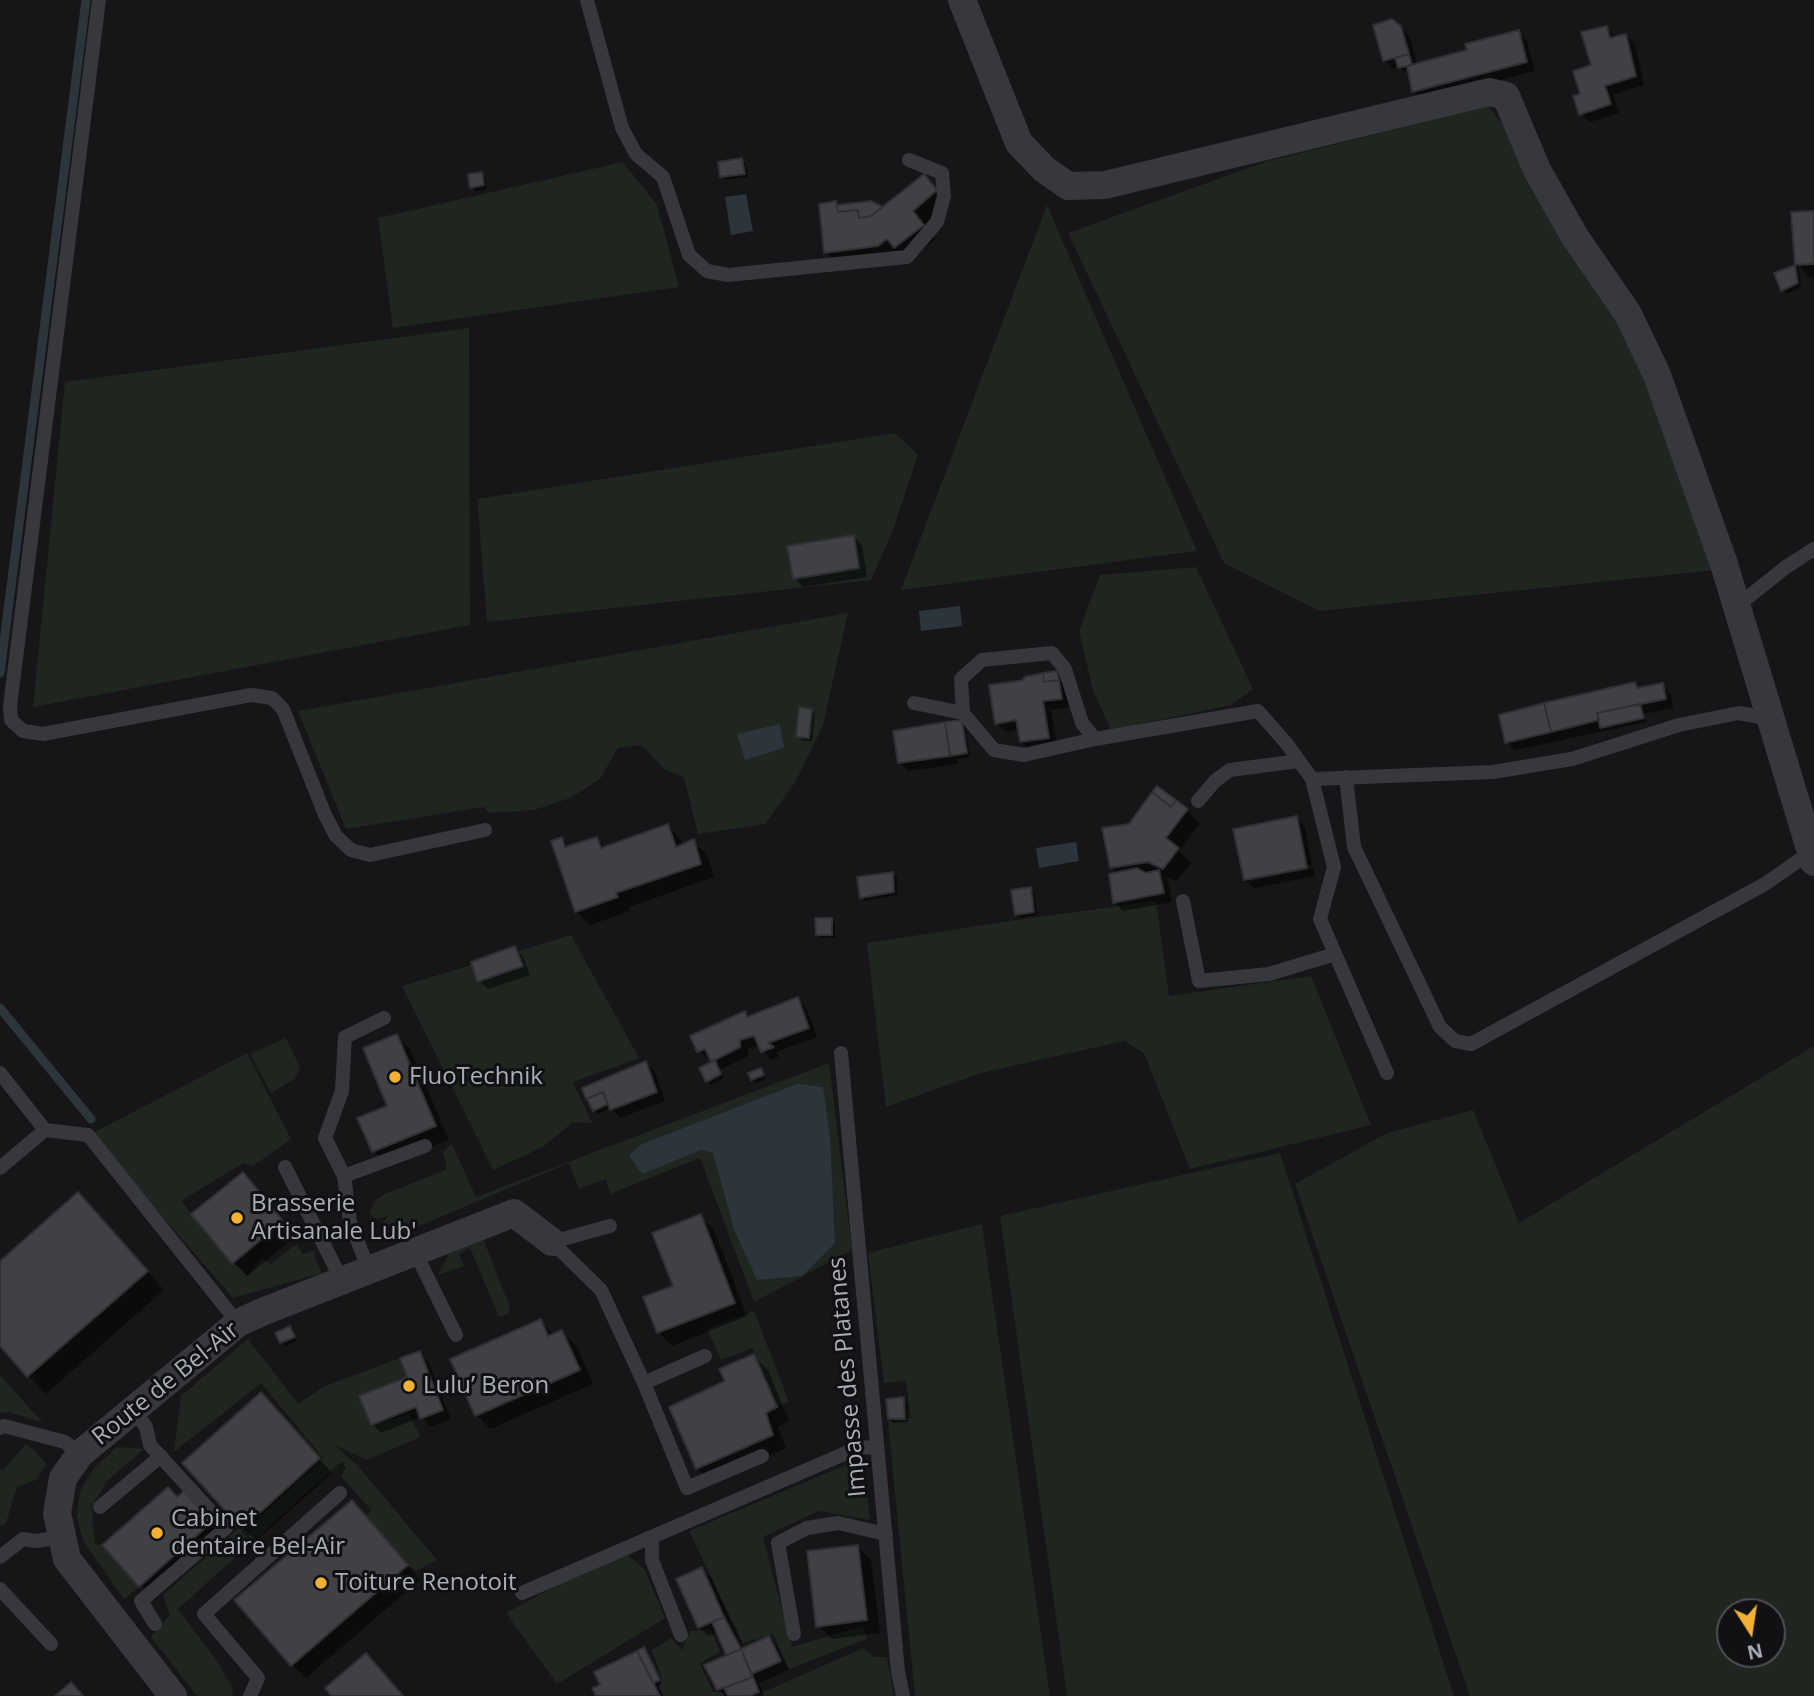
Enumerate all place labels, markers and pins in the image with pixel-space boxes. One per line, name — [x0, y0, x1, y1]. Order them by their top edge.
place label: FluoTechnik — [409, 1063, 543, 1091]
marker: FluoTechnik — [387, 1069, 403, 1085]
place label: Brasserie Artisanale Lub' — [251, 1190, 416, 1246]
marker: Brasserie Artisanale Lub' — [229, 1210, 245, 1226]
place label: Lulu’ Beron — [423, 1372, 549, 1400]
marker: Lulu’ Beron — [401, 1378, 417, 1394]
place label: Cabinet dentaire Bel-Air — [171, 1505, 345, 1561]
marker: Cabinet dentaire Bel-Air — [149, 1525, 165, 1541]
place label: Toiture Renotoit — [335, 1569, 517, 1597]
marker: Toiture Renotoit — [313, 1575, 329, 1591]

